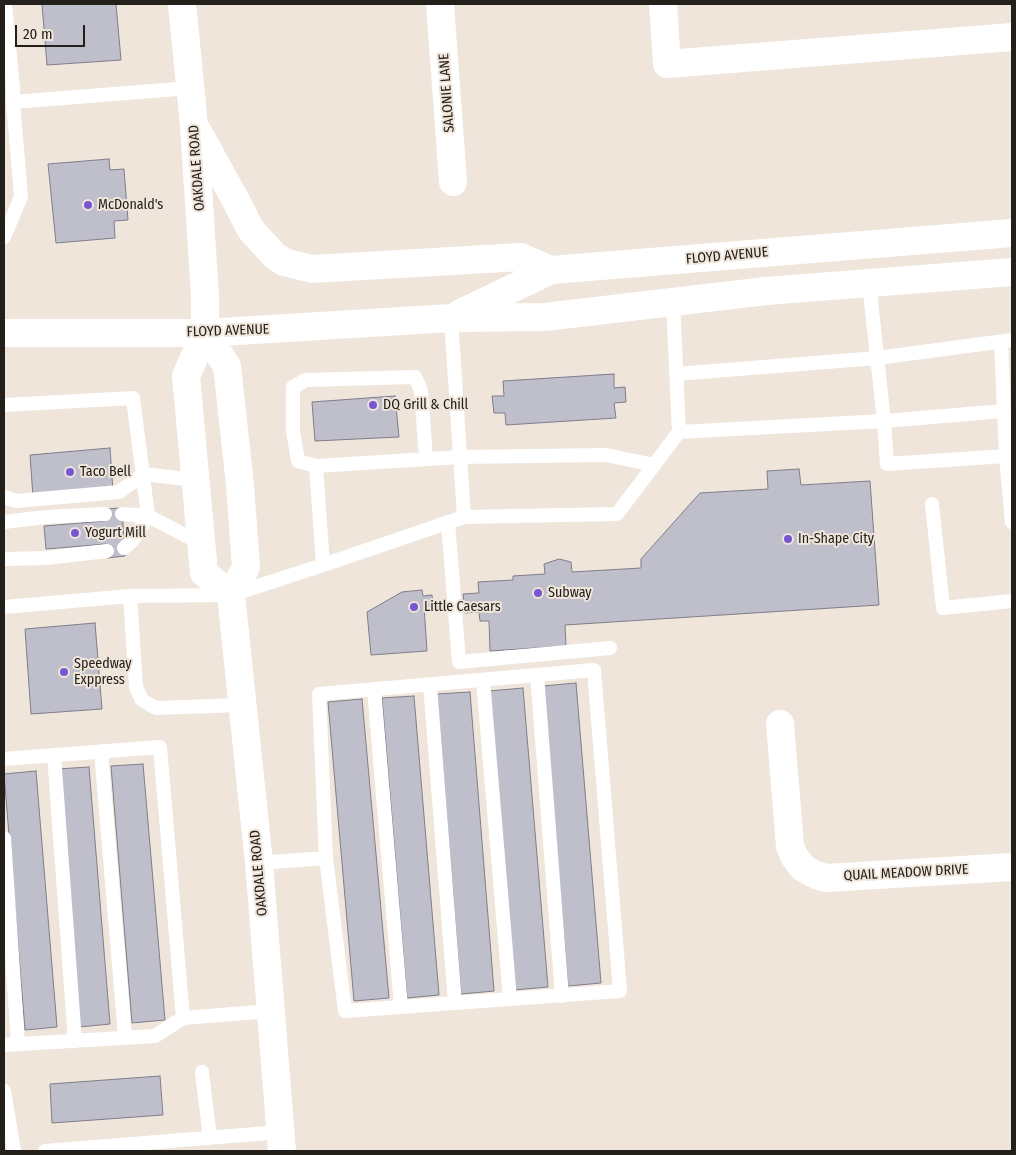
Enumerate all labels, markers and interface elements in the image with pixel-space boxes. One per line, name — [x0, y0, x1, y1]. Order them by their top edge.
scale bar — [18, 15, 88, 47]
text: 20 m — [23, 25, 53, 43]
street label: SALONIE LANE — [436, 53, 458, 133]
street label: OAKDALE ROAD — [186, 124, 208, 212]
place label: McDonald's — [98, 197, 163, 213]
marker: McDonald's — [82, 199, 94, 211]
street label: FLOYD AVENUE — [685, 244, 769, 268]
street label: FLOYD AVENUE — [186, 321, 270, 341]
place label: DQ Grill & Chill — [383, 397, 468, 413]
marker: DQ Grill & Chill — [367, 399, 379, 411]
place label: Taco Bell — [80, 464, 131, 480]
marker: Taco Bell — [64, 466, 76, 478]
place label: Yogurt Mill — [85, 525, 146, 541]
marker: Yogurt Mill — [69, 527, 81, 539]
place label: In-Shape City — [798, 531, 874, 547]
marker: In-Shape City — [782, 533, 794, 545]
place label: Subway — [548, 585, 592, 601]
marker: Subway — [532, 587, 544, 599]
place label: Little Caesars — [424, 599, 501, 615]
marker: Little Caesars — [408, 601, 420, 613]
place label: Speedway Exppress — [74, 656, 132, 689]
marker: Speedway Exppress — [58, 666, 70, 678]
street label: OAKDALE ROAD — [247, 829, 271, 917]
street label: QUAIL MEADOW DRIVE — [843, 861, 969, 885]

